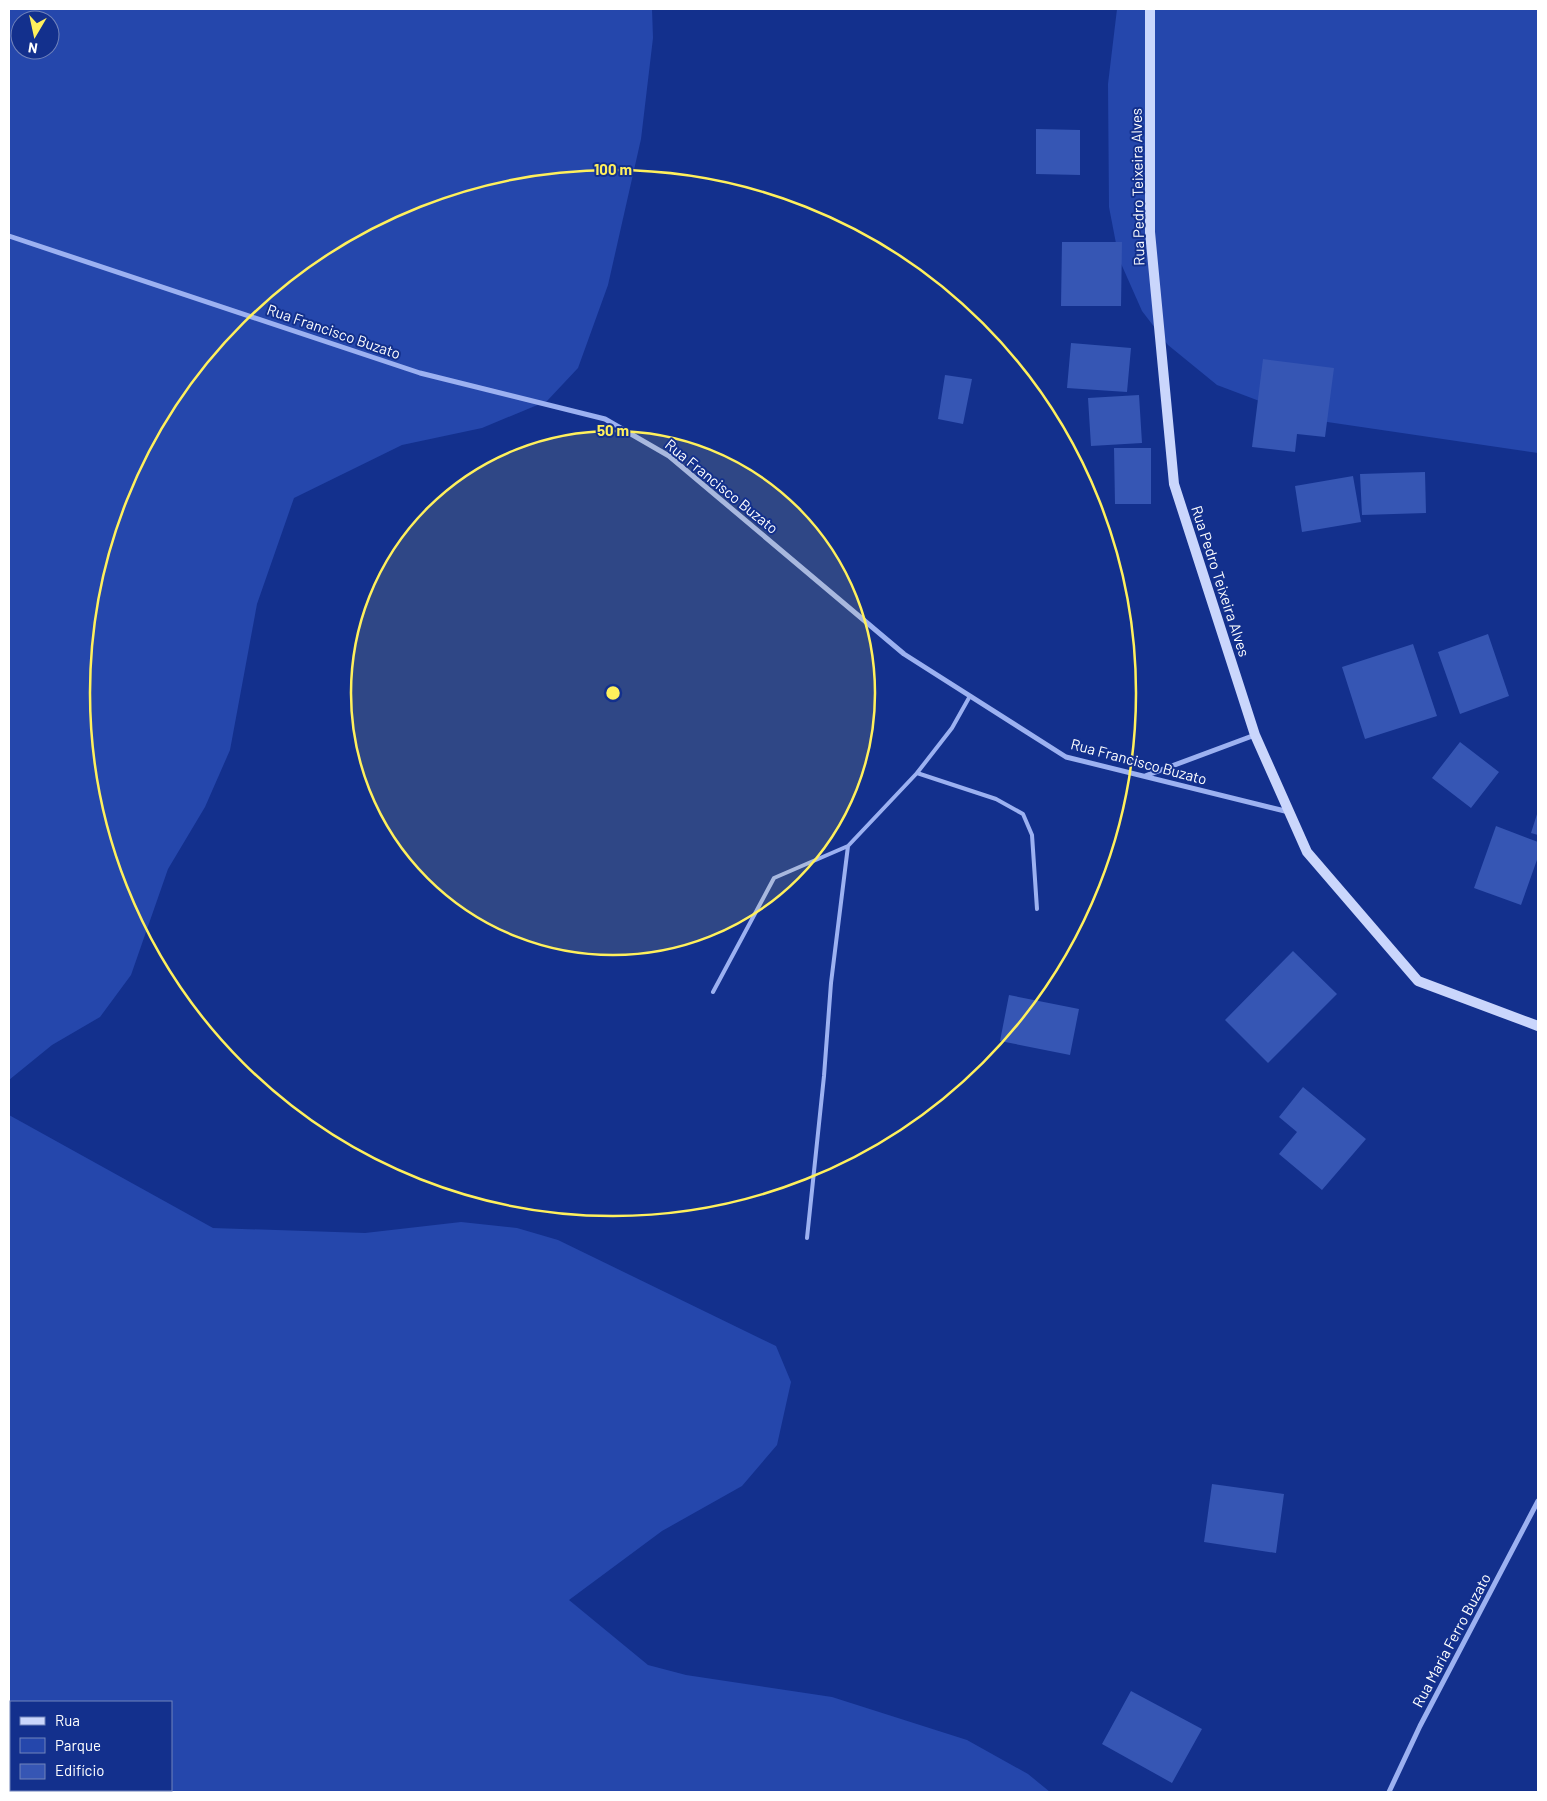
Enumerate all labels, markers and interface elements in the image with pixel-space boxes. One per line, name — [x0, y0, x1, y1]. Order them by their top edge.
north arrow — [10, 10, 60, 60]
text: N — [27, 39, 39, 57]
street label: Rua Pedro Teixeira Alves — [1127, 108, 1147, 266]
text: 100 m — [594, 160, 632, 178]
street label: Rua Francisco Buzato — [265, 300, 403, 362]
text: 50 m — [597, 421, 629, 439]
street label: Rua Francisco Buzato — [662, 435, 782, 537]
street label: Rua Pedro Teixeira Alves — [1188, 503, 1254, 659]
centre of rings — [604, 684, 622, 702]
street label: Rua Francisco Buzato — [1069, 734, 1209, 788]
street label: Rua Maria Ferro Buzato — [1408, 1570, 1494, 1710]
legend — [10, 1701, 172, 1791]
text: Rua — [55, 1711, 80, 1729]
text: Parque — [55, 1736, 101, 1754]
text: Edifício — [55, 1761, 104, 1779]

